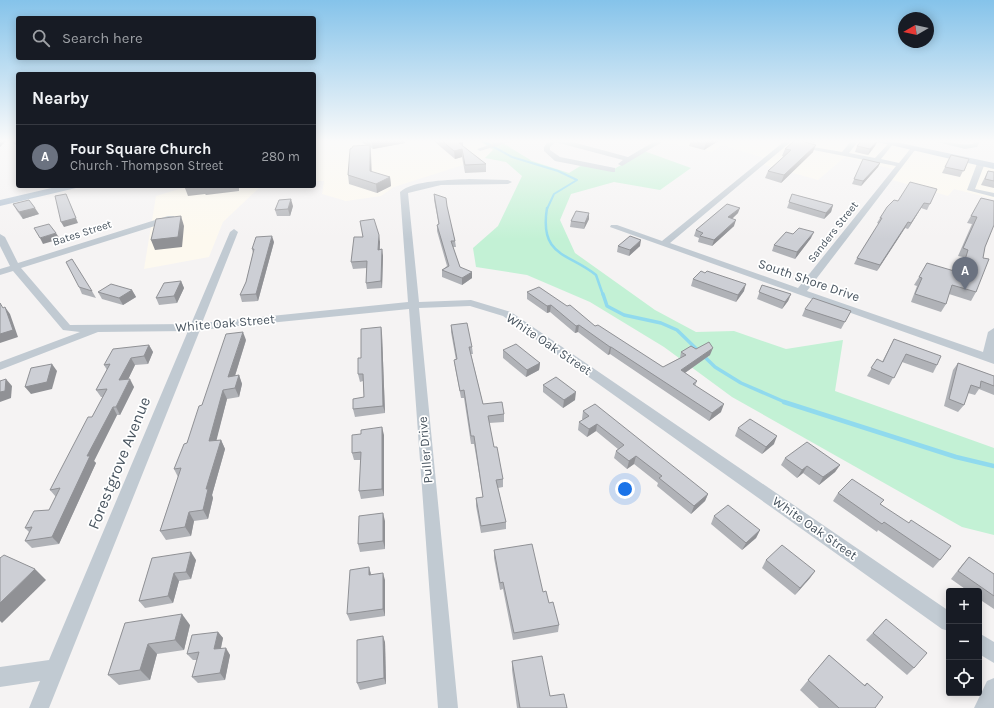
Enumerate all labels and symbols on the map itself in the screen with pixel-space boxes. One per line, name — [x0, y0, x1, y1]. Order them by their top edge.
north arrow — [898, 12, 934, 48]
street label: Sanders Street — [805, 199, 861, 265]
street label: Bates Street — [51, 217, 113, 249]
street label: South Shore Drive — [756, 256, 862, 304]
pin: A — [952, 257, 978, 290]
street label: White Oak Street — [504, 310, 595, 378]
street label: White Oak Street — [175, 311, 275, 335]
street label: Forestgrove Avenue — [84, 394, 154, 532]
street label: Puller Drive — [415, 416, 435, 484]
your location — [615, 479, 635, 499]
street label: White Oak Street — [770, 493, 860, 563]

